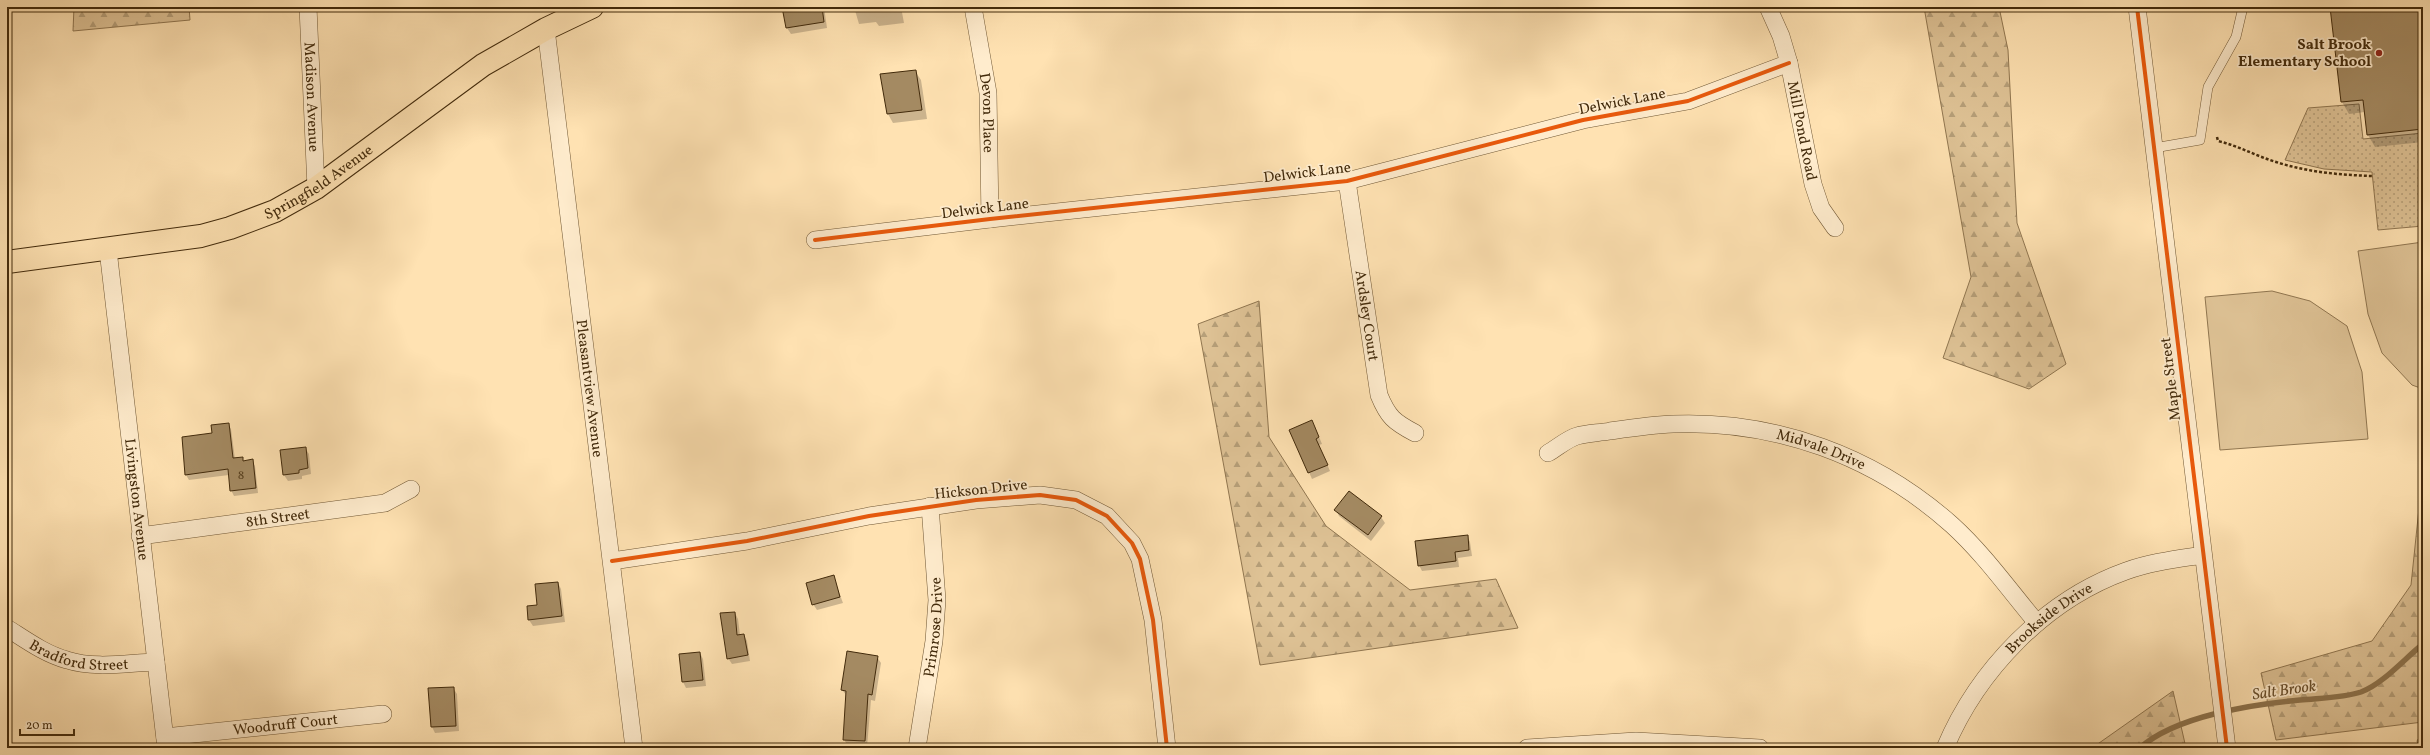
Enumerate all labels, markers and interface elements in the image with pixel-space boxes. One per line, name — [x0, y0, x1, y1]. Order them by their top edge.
place label: Salt Brook Elementary School — [2238, 35, 2371, 73]
street label: Madison Avenue — [298, 42, 323, 152]
marker: Salt Brook Elementary School — [2374, 48, 2384, 58]
street label: Devon Place — [973, 71, 998, 153]
street label: Mill Pond Road — [1781, 79, 1821, 183]
street label: Delwick Lane — [1577, 84, 1668, 121]
street label: Springfield Avenue — [262, 140, 378, 226]
street label: Delwick Lane — [1262, 158, 1352, 189]
street label: Delwick Lane — [940, 194, 1030, 225]
street label: Ardsley Court — [1348, 269, 1383, 363]
street label: Pleasantview Avenue — [570, 318, 607, 459]
street label: Maple Street — [2156, 336, 2187, 422]
street label: Midvale Drive — [1774, 425, 1869, 476]
street label: Livingston Avenue — [118, 437, 153, 562]
house number: 8 — [238, 467, 244, 485]
street label: Hickson Drive — [934, 475, 1029, 506]
street label: 8th Street — [245, 504, 311, 534]
street label: Primrose Drive — [919, 576, 949, 679]
street label: Brookside Drive — [2001, 578, 2097, 659]
street label: Bradford Street — [25, 635, 129, 677]
water label: Salt Brook — [2251, 676, 2318, 706]
street label: Woodruff Court — [232, 710, 339, 742]
scale bar — [20, 711, 74, 737]
text: 20 m — [26, 718, 53, 734]

